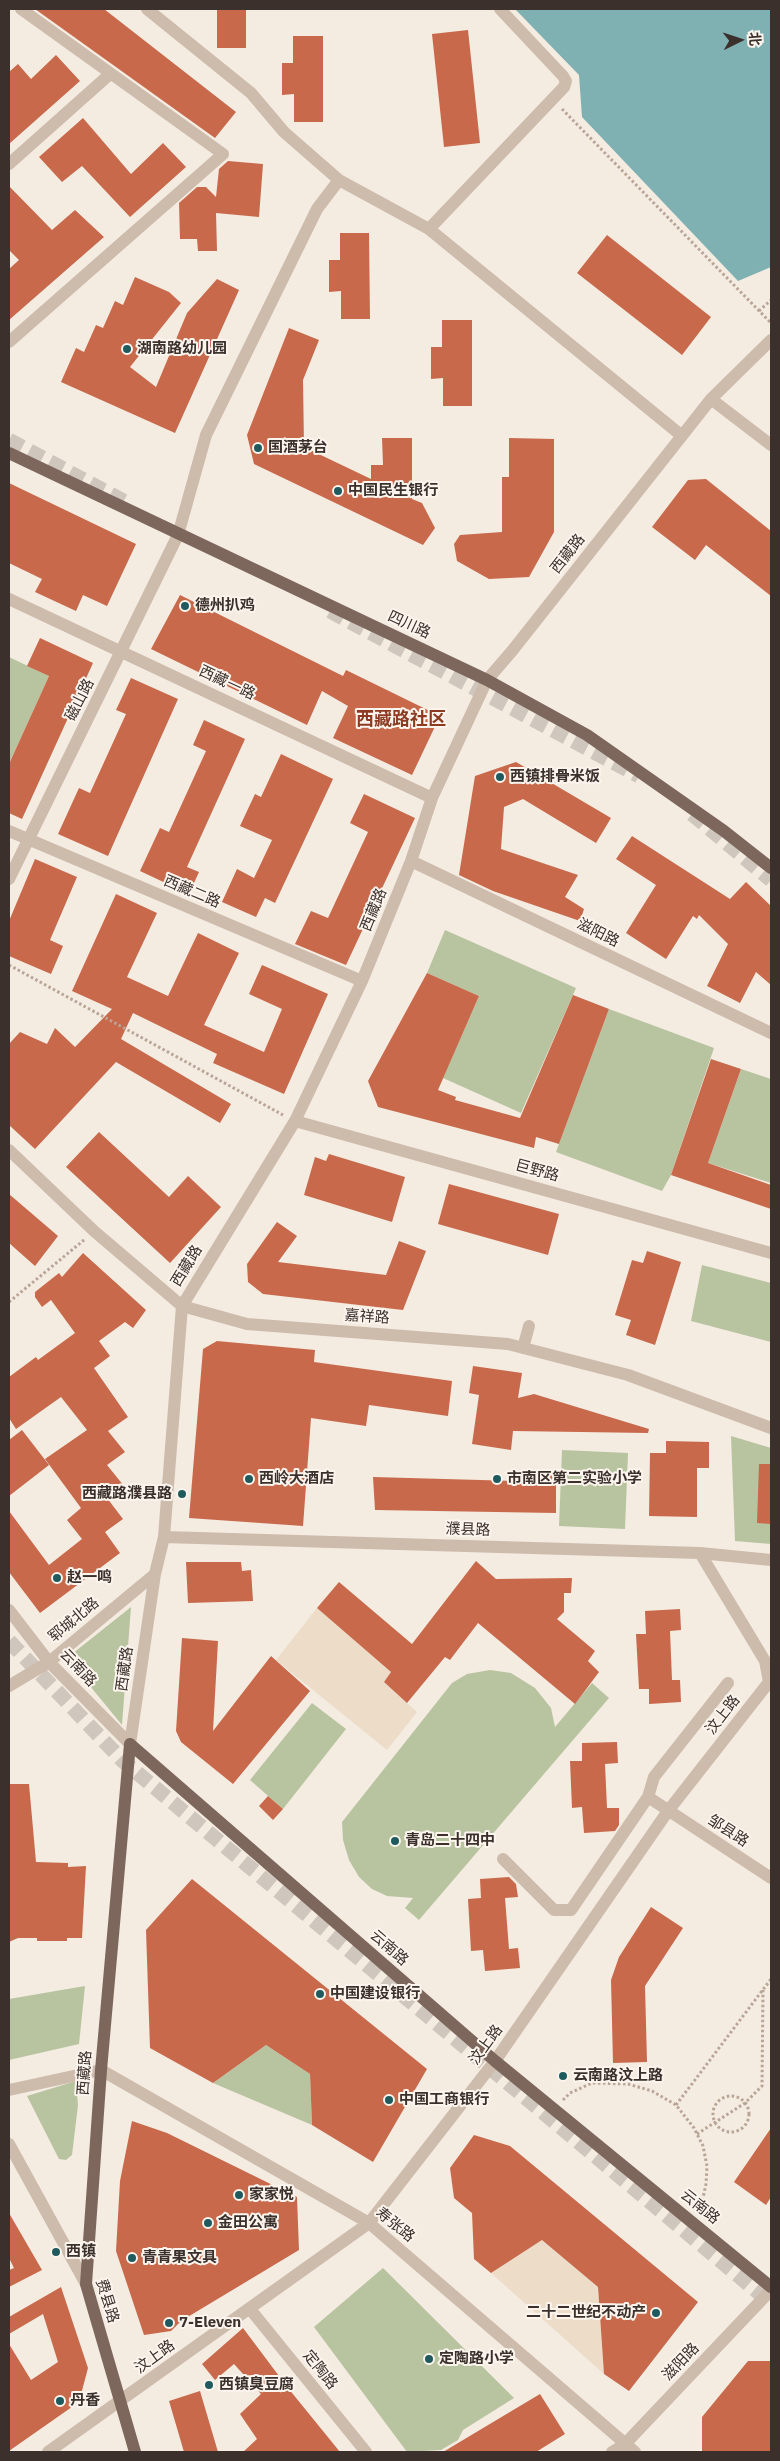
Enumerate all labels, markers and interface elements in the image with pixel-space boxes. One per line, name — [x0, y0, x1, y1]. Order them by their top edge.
north arrow — [715, 15, 765, 65]
text: 北 — [745, 31, 764, 47]
place label: 湖南路幼儿园 — [137, 340, 227, 358]
marker: 湖南路幼儿园 — [121, 343, 133, 355]
place label: 国酒茅台 — [268, 439, 328, 457]
marker: 国酒茅台 — [252, 442, 264, 454]
place label: 中国民生银行 — [348, 482, 438, 500]
marker: 中国民生银行 — [332, 485, 344, 497]
street label: 西藏路 — [547, 531, 589, 577]
place label: 德州扒鸡 — [195, 597, 255, 615]
marker: 德州扒鸡 — [179, 600, 191, 612]
street label: 四川路 — [385, 607, 433, 643]
street label: 西藏一路 — [196, 662, 258, 704]
street label: 磁山路 — [62, 676, 98, 724]
district label: 西藏路社区 — [356, 709, 446, 731]
place label: 西镇排骨米饭 — [510, 768, 600, 786]
marker: 西镇排骨米饭 — [494, 771, 506, 783]
street label: 西藏二路 — [161, 872, 223, 912]
street label: 西藏路 — [357, 886, 391, 934]
street label: 滋阳路 — [574, 915, 622, 951]
street label: 巨野路 — [513, 1156, 561, 1186]
street label: 西藏路 — [168, 1242, 206, 1290]
street label: 嘉祥路 — [344, 1306, 390, 1328]
place label: 西岭大酒店 — [259, 1470, 334, 1488]
place label: 市南区第二实验小学 — [507, 1470, 642, 1488]
marker: 西岭大酒店 — [243, 1473, 255, 1485]
marker: 市南区第二实验小学 — [491, 1473, 503, 1485]
place label: 西藏路濮县路 — [82, 1485, 172, 1503]
marker: 西藏路濮县路 — [176, 1488, 188, 1500]
street label: 濮县路 — [445, 1520, 491, 1540]
place label: 赵一鸣 — [67, 1569, 112, 1587]
marker: 赵一鸣 — [51, 1572, 63, 1584]
street label: 郓城北路 — [45, 1594, 103, 1646]
street label: 西藏路 — [113, 1645, 137, 1693]
street label: 云南路 — [56, 1646, 100, 1690]
street label: 汶上路 — [702, 1692, 744, 1738]
street label: 邹县路 — [704, 1811, 752, 1851]
place label: 青岛二十四中 — [405, 1832, 495, 1850]
marker: 青岛二十四中 — [389, 1835, 401, 1847]
street label: 云南路 — [366, 1926, 412, 1970]
place label: 中国建设银行 — [330, 1985, 420, 2003]
marker: 中国建设银行 — [314, 1988, 326, 2000]
street label: 汶上路 — [465, 2022, 507, 2068]
street label: 西藏路 — [74, 2050, 96, 2096]
place label: 云南路汶上路 — [573, 2067, 663, 2085]
marker: 云南路汶上路 — [557, 2070, 569, 2082]
place label: 中国工商银行 — [399, 2091, 489, 2109]
marker: 中国工商银行 — [383, 2094, 395, 2106]
place label: 家家悦 — [249, 2186, 294, 2204]
street label: 云南路 — [677, 2186, 723, 2228]
marker: 家家悦 — [233, 2189, 245, 2201]
street label: 寿张路 — [372, 2204, 418, 2246]
place label: 金田公寓 — [218, 2214, 278, 2232]
marker: 金田公寓 — [202, 2217, 214, 2229]
place label: 西镇 — [66, 2243, 96, 2261]
marker: 西镇 — [50, 2246, 62, 2258]
place label: 青青果文具 — [142, 2249, 217, 2267]
marker: 青青果文具 — [126, 2252, 138, 2264]
street label: 费县路 — [92, 2277, 122, 2325]
place label: 二十二世纪不动产 — [526, 2304, 646, 2322]
marker: 二十二世纪不动产 — [650, 2307, 662, 2319]
place label: 7-Eleven — [179, 2314, 241, 2332]
marker: 7-Eleven — [163, 2317, 175, 2329]
street label: 汶上路 — [132, 2336, 178, 2378]
street label: 滋阳路 — [659, 2340, 703, 2384]
street label: 定陶路 — [299, 2347, 341, 2393]
place label: 定陶路小学 — [439, 2350, 514, 2368]
marker: 定陶路小学 — [423, 2353, 435, 2365]
place label: 西镇臭豆腐 — [219, 2376, 294, 2394]
marker: 西镇臭豆腐 — [203, 2379, 215, 2391]
place label: 丹香 — [70, 2392, 100, 2410]
marker: 丹香 — [54, 2395, 66, 2407]

